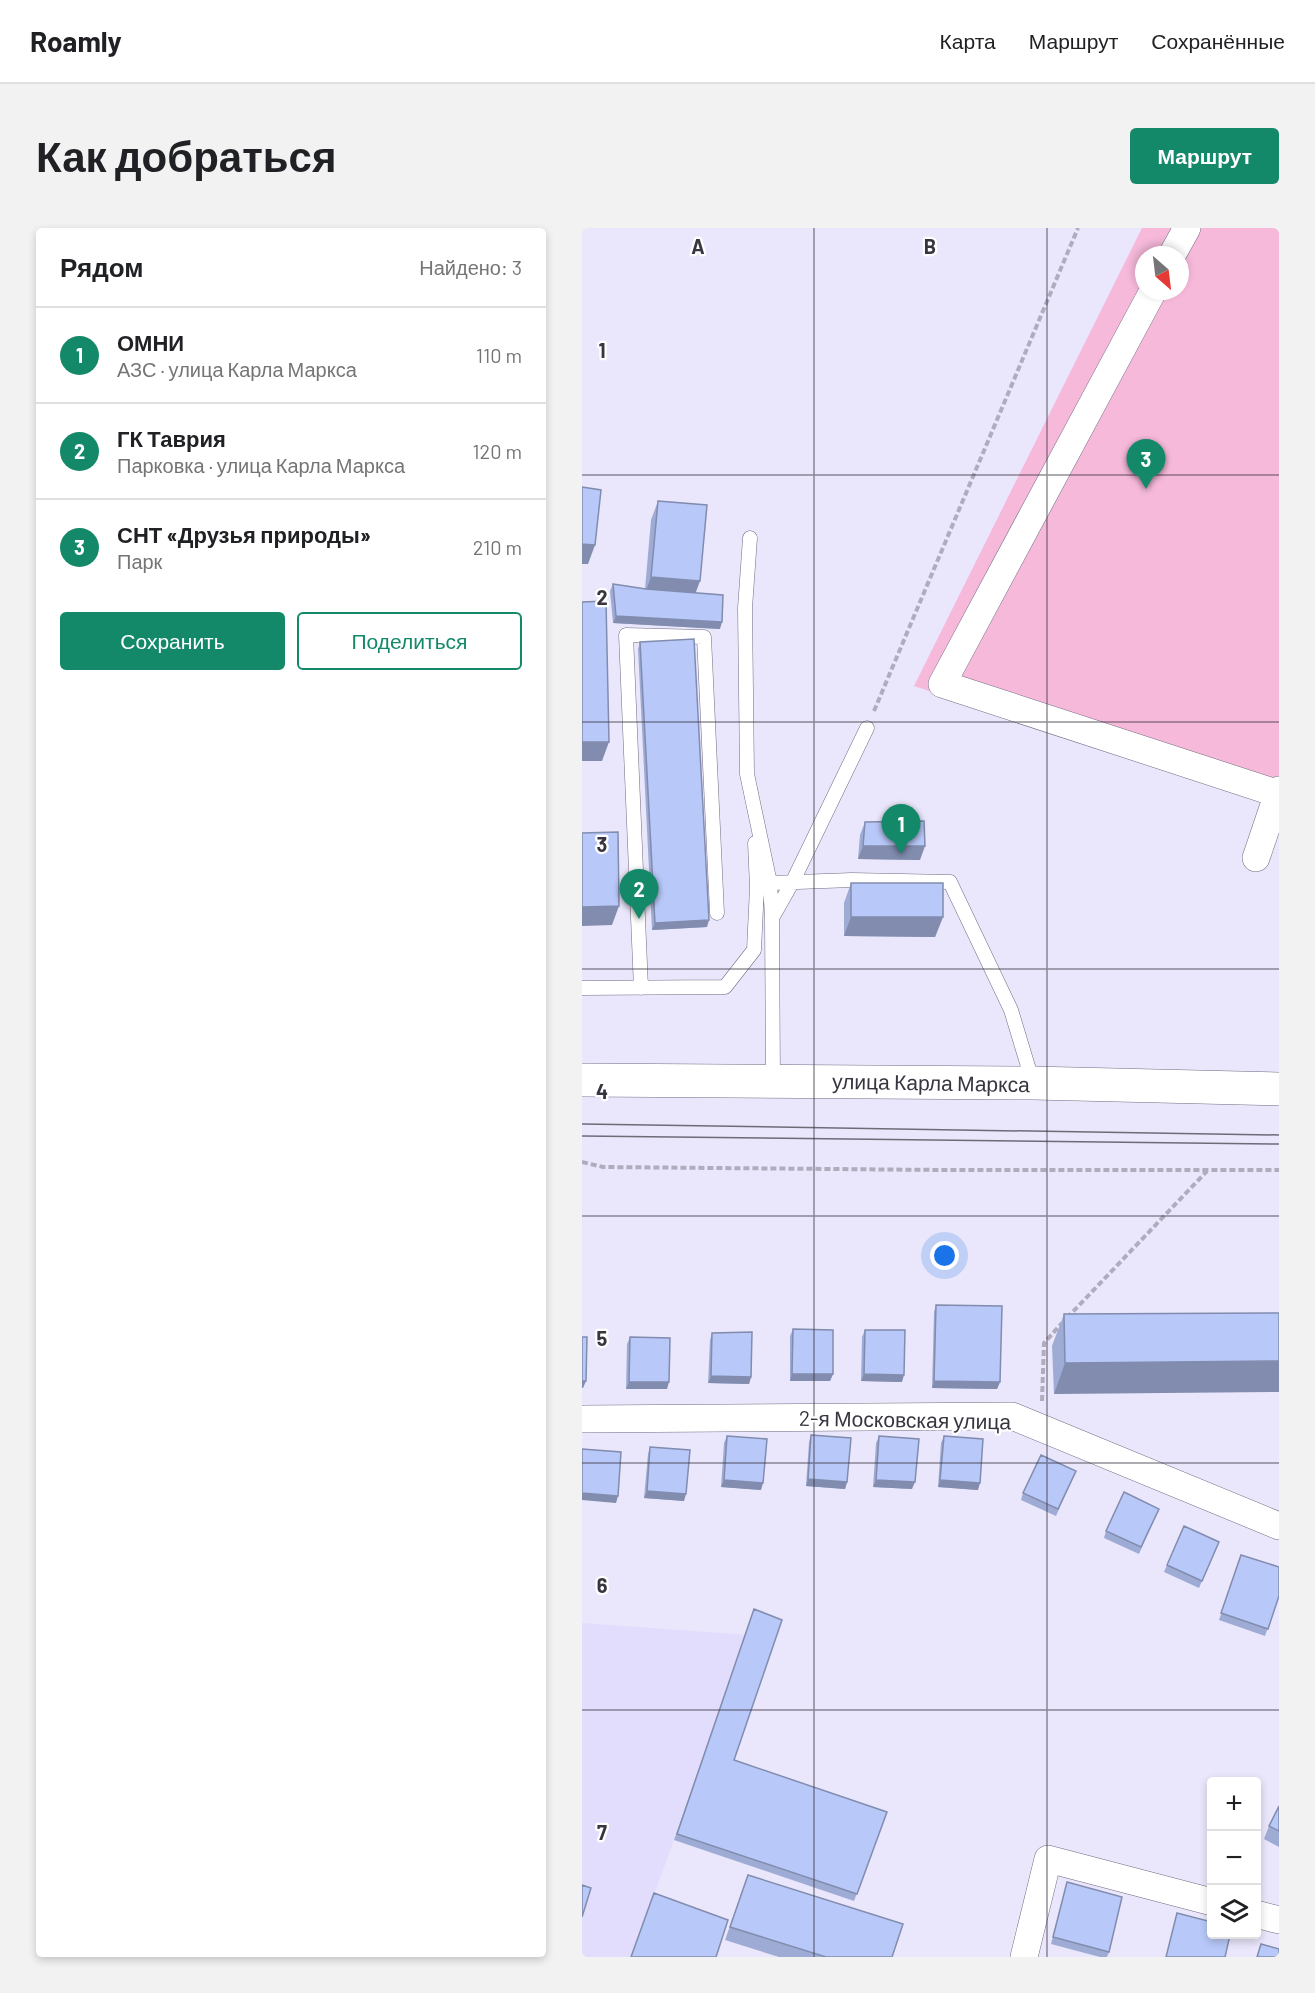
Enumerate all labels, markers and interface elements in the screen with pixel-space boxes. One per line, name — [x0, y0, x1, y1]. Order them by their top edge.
text: Roamly — [30, 24, 122, 58]
text: Карта — [940, 28, 996, 53]
text: Маршрут — [1029, 28, 1118, 53]
text: Сохранённые — [1151, 28, 1285, 53]
button: Маршрут — [1130, 128, 1279, 184]
text: Как добраться — [36, 130, 336, 180]
text: A — [691, 234, 705, 258]
text: B — [924, 234, 936, 258]
north arrow — [1135, 246, 1189, 300]
text: Рядом — [60, 251, 143, 282]
text: Найдено: 3 — [419, 255, 522, 279]
text: ОМНИ — [117, 329, 184, 355]
text: 1 — [598, 338, 606, 362]
text: 1 — [76, 343, 83, 367]
text: 110 m — [476, 343, 522, 367]
text: АЗС · улица Карла Маркса — [117, 357, 357, 381]
text: ГК Таврия — [117, 425, 226, 451]
text: 2 — [74, 439, 85, 463]
text: 120 m — [472, 439, 522, 463]
pin: 3 — [1126, 440, 1166, 489]
text: Парковка · улица Карла Маркса — [117, 453, 405, 477]
text: СНТ «Друзья природы» — [117, 521, 371, 547]
text: 3 — [74, 535, 85, 559]
text: 210 m — [473, 535, 522, 559]
text: Парк — [117, 549, 162, 573]
text: 2 — [596, 585, 608, 609]
button: Сохранить — [60, 612, 285, 670]
button: Поделиться — [297, 612, 522, 670]
pin: 1 — [882, 804, 920, 854]
text: 3 — [597, 832, 607, 856]
pin: 2 — [620, 870, 658, 919]
street label: улица Карла Маркса — [832, 1068, 1030, 1096]
text: 4 — [596, 1079, 608, 1103]
your location — [930, 1241, 959, 1270]
text: 5 — [597, 1326, 608, 1350]
street label: 2-я Московская улица — [799, 1405, 1012, 1433]
text: 6 — [597, 1573, 608, 1597]
map controls — [1207, 1777, 1261, 1939]
button: + — [1207, 1777, 1261, 1831]
text: 7 — [597, 1820, 607, 1844]
button: − — [1207, 1831, 1261, 1885]
button: layers — [1207, 1885, 1261, 1939]

